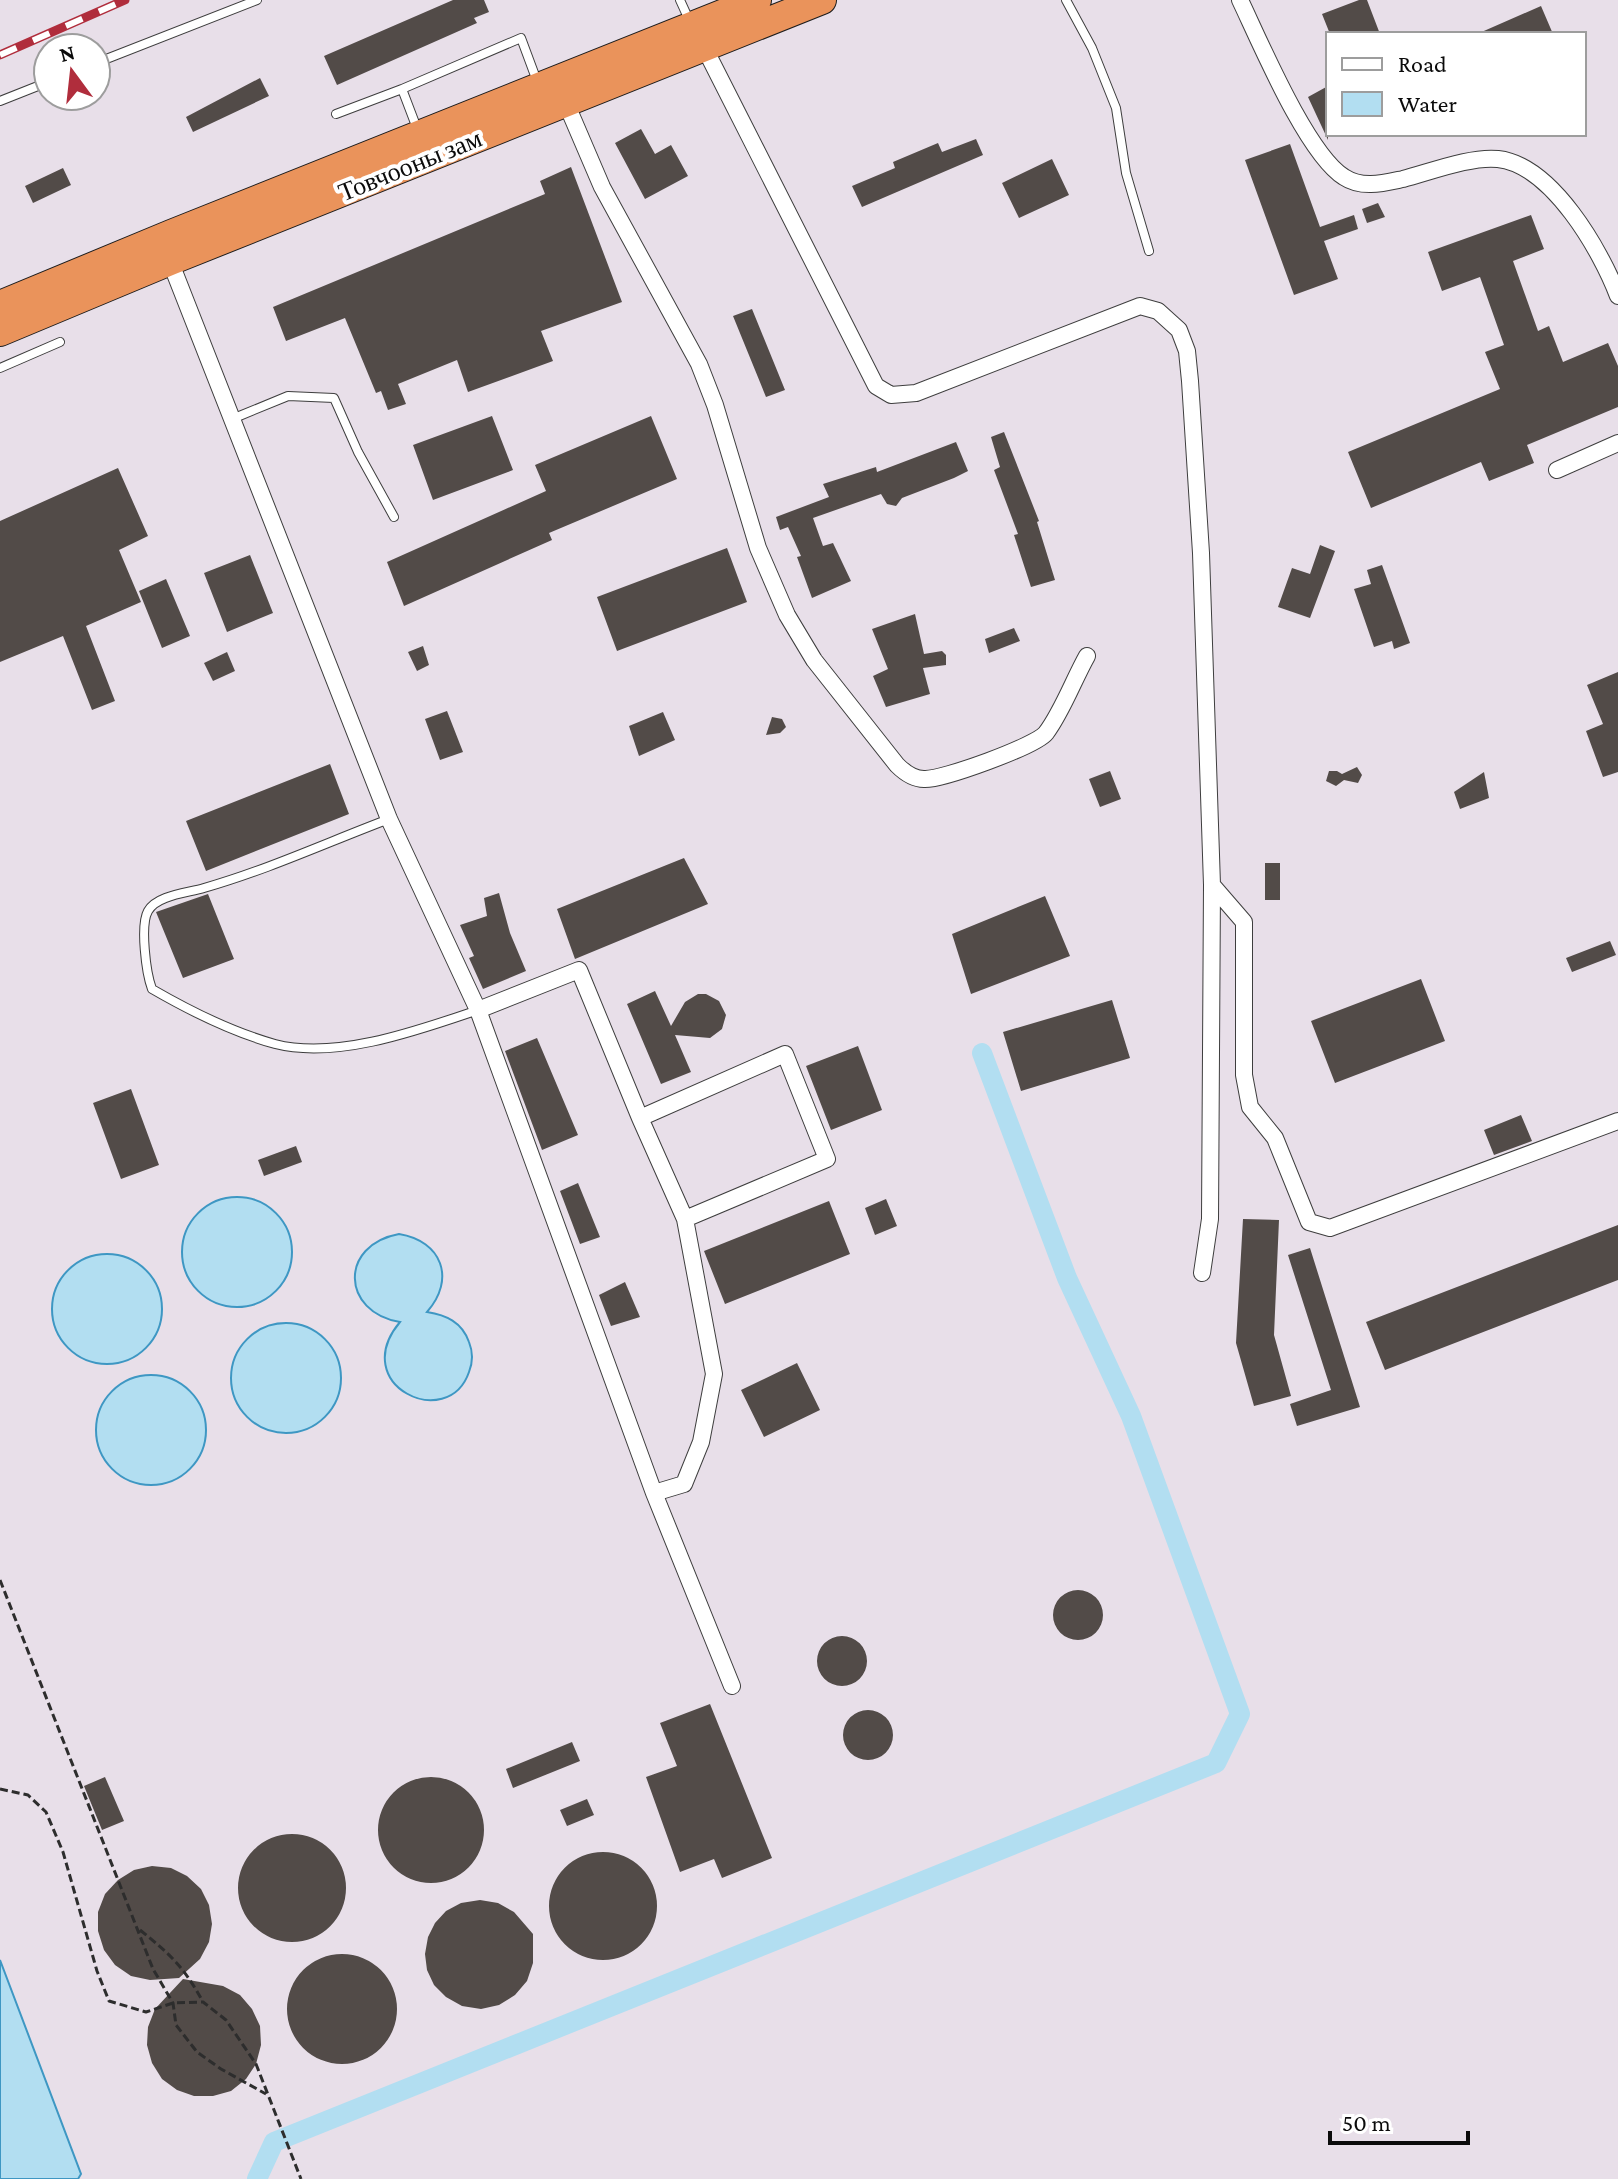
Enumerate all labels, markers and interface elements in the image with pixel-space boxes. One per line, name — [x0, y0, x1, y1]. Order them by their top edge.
north arrow — [32, 32, 112, 112]
legend — [1326, 32, 1586, 136]
text: N — [56, 39, 77, 67]
text: Road — [1398, 50, 1447, 77]
text: Water — [1398, 90, 1457, 117]
street label: Товчооны зам — [334, 124, 486, 207]
scale bar — [1330, 2095, 1468, 2145]
text: 50 m — [1342, 2109, 1391, 2136]

